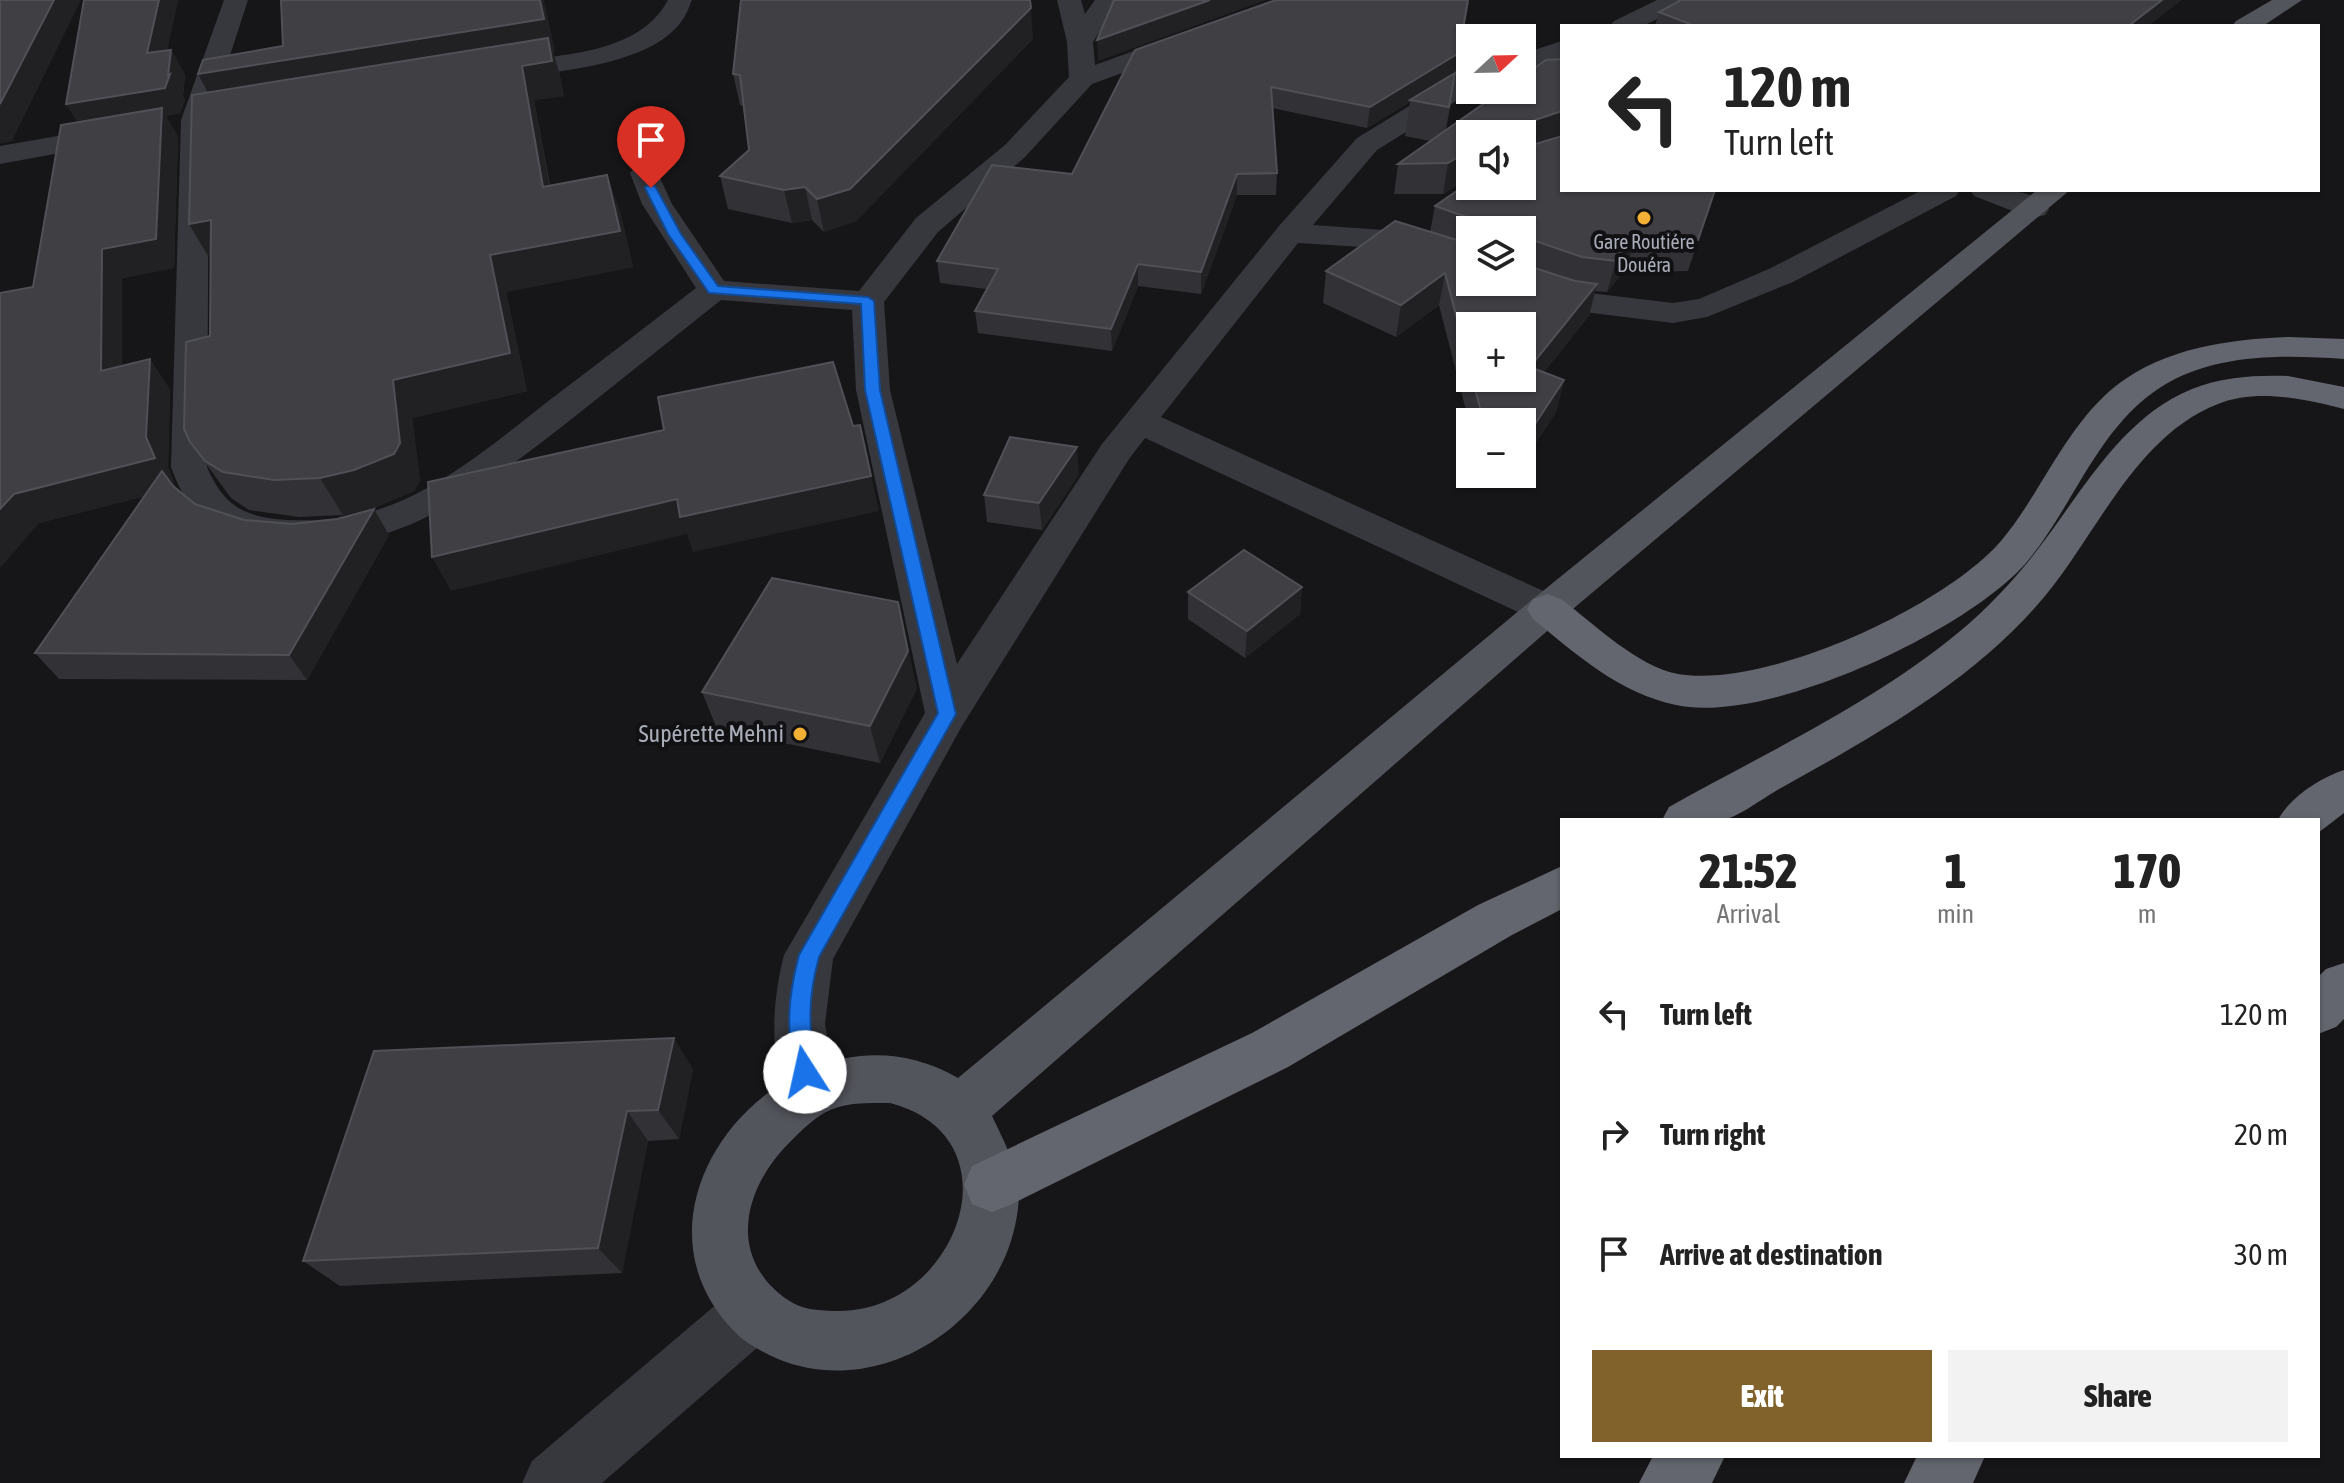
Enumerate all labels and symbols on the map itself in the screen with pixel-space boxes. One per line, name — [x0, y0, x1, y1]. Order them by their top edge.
north arrow — [1456, 24, 1536, 104]
pin — [617, 106, 685, 188]
marker: Gare Routiére Douéra — [1635, 209, 1653, 227]
place label: Gare Routiére Douéra — [1593, 230, 1695, 276]
place label: Supérette Mehni — [639, 720, 784, 747]
marker: Supérette Mehni — [791, 725, 809, 743]
position arrow — [763, 1030, 847, 1114]

